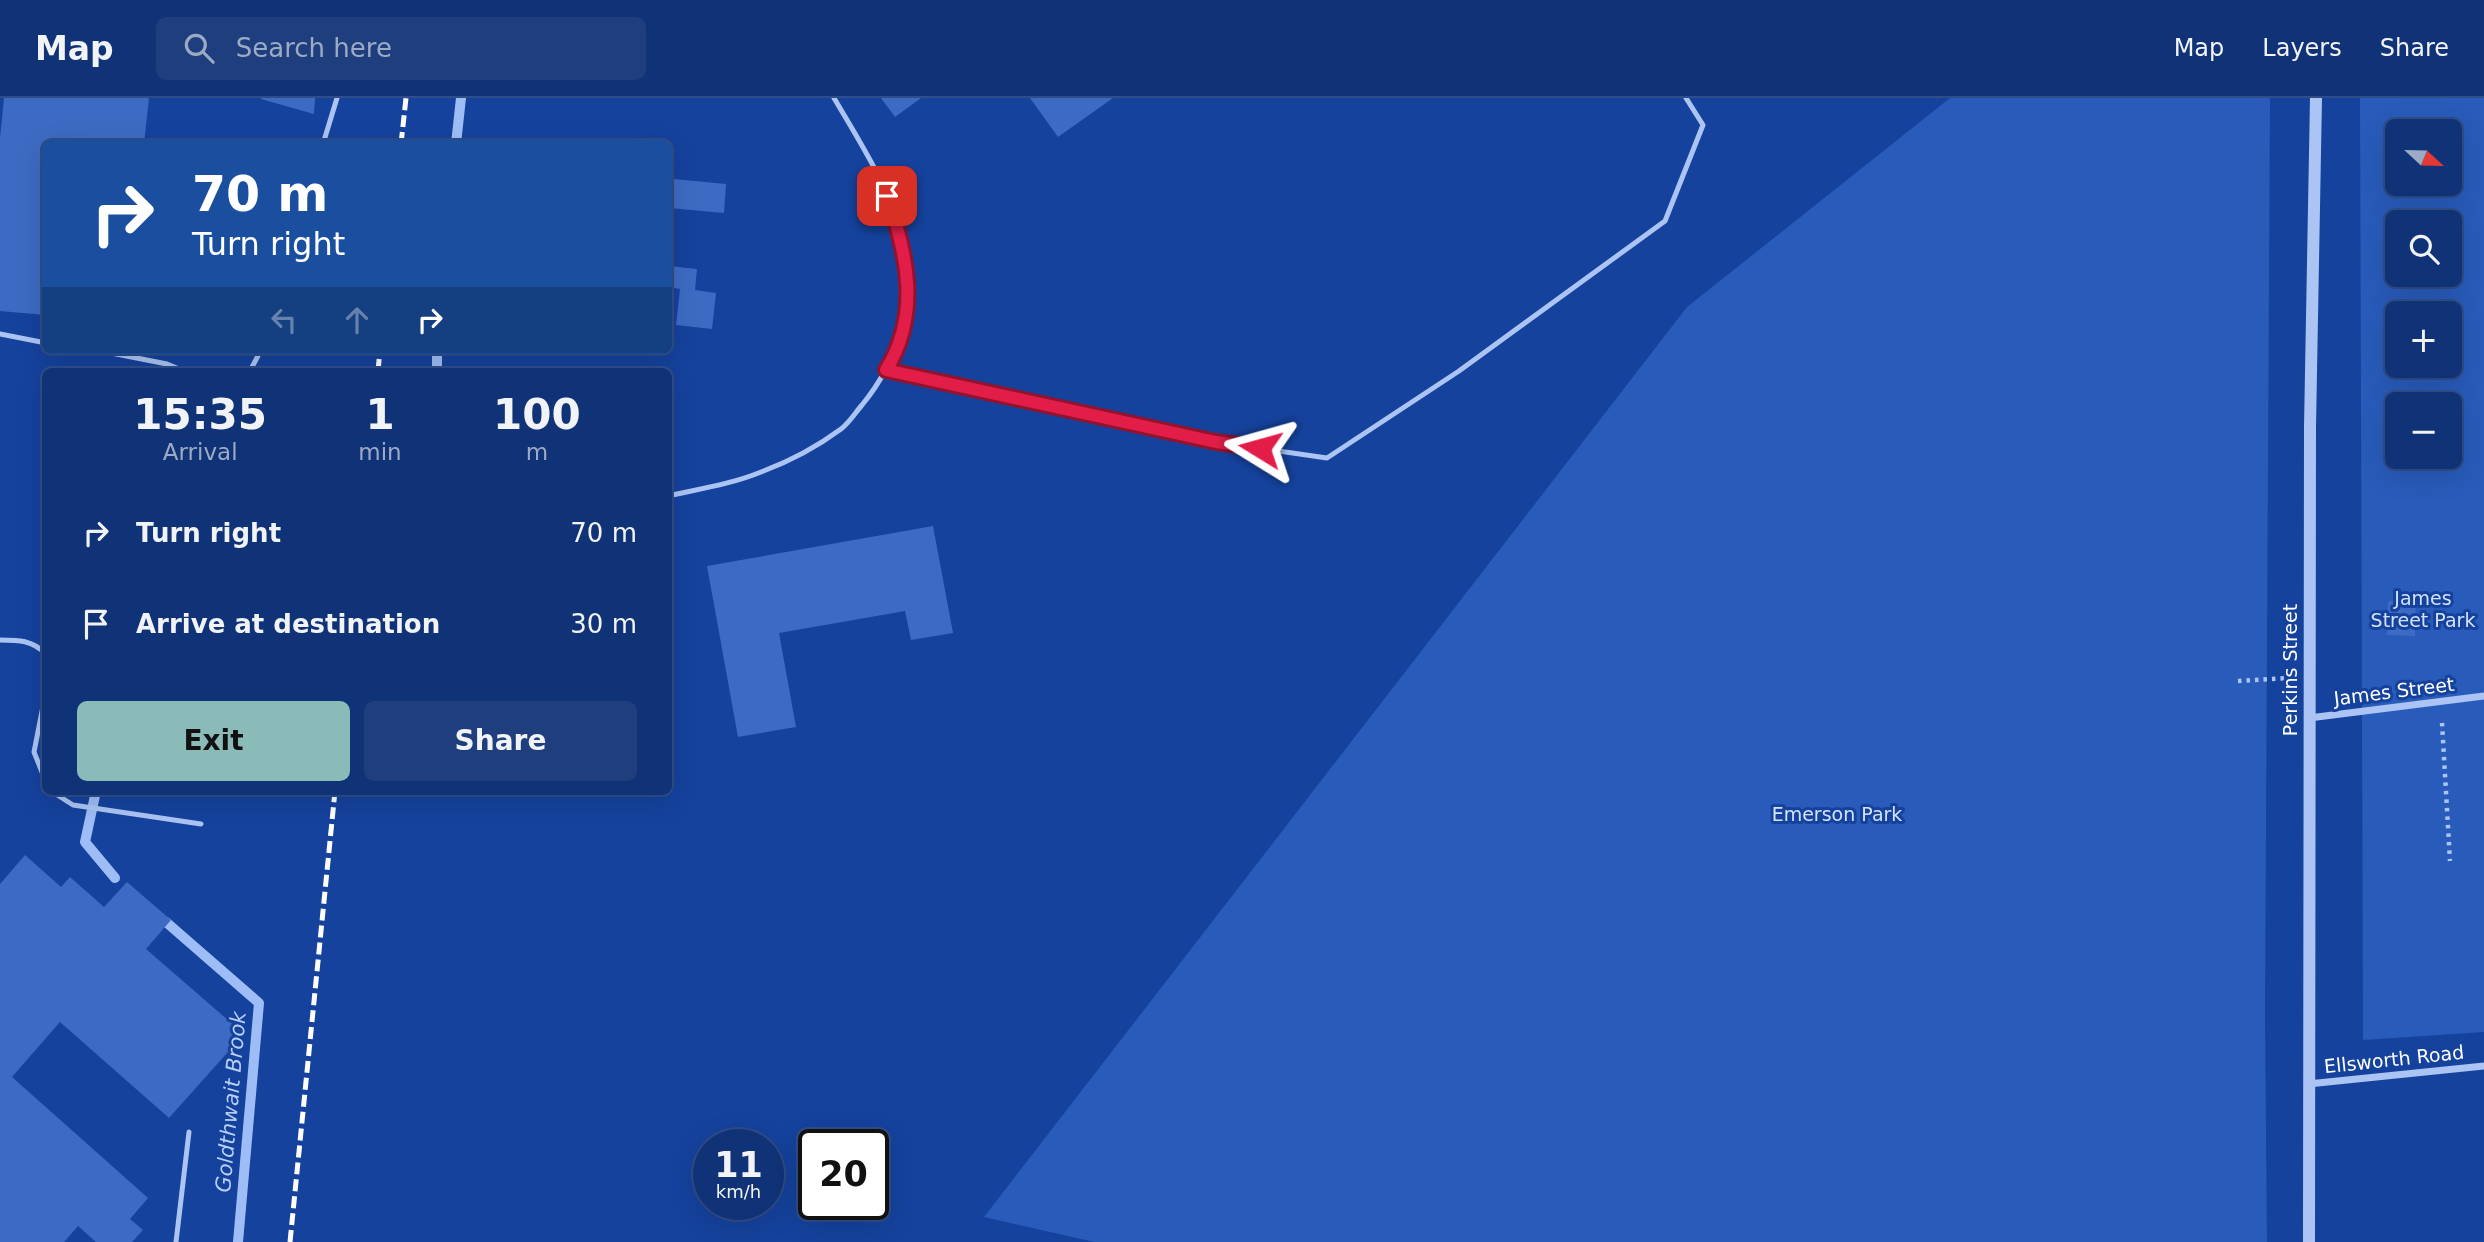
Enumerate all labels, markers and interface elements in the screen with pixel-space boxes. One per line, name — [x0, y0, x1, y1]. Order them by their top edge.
search box — [156, 17, 646, 80]
text: Map — [35, 29, 114, 68]
icon: search — [180, 29, 218, 67]
text: Search here — [236, 33, 392, 63]
text: Map — [2174, 34, 2224, 62]
text: Layers — [2262, 34, 2342, 62]
text: Share — [2380, 34, 2449, 62]
north arrow — [2385, 119, 2462, 196]
map controls — [2385, 119, 2462, 469]
text: 70 m — [192, 166, 328, 223]
pin — [857, 166, 917, 226]
icon: right — [77, 168, 168, 259]
icon: arrive — [868, 177, 906, 215]
button: search — [2385, 210, 2462, 287]
text: Turn right — [192, 225, 345, 263]
icon: left — [265, 301, 303, 339]
icon: ahead — [338, 301, 376, 339]
icon: right — [411, 301, 449, 339]
button: + — [2385, 301, 2462, 378]
text: 15:35 — [133, 390, 267, 439]
text: 1 — [365, 390, 395, 439]
text: 100 — [493, 390, 581, 439]
button: − — [2385, 392, 2462, 469]
position arrow — [1223, 411, 1297, 485]
text: Arrival — [163, 439, 238, 465]
text: min — [358, 439, 402, 465]
text: m — [526, 439, 548, 465]
icon: right — [77, 514, 115, 552]
text: Turn right — [136, 518, 281, 548]
text: 70 m — [570, 518, 637, 548]
park label: James Street Park — [2371, 587, 2475, 631]
street label: Perkins Street — [2279, 604, 2301, 736]
icon: arrive — [77, 605, 115, 643]
text: Arrive at destination — [136, 609, 440, 639]
text: 30 m — [570, 609, 637, 639]
street label: James Street — [2332, 673, 2455, 709]
button: Exit — [77, 701, 350, 781]
button: Share — [364, 701, 637, 781]
park label: Emerson Park — [1772, 803, 1902, 825]
water label: Goldthwait Brook — [211, 1010, 251, 1193]
street label: Ellsworth Road — [2323, 1041, 2465, 1077]
speed limit sign: 20 — [798, 1129, 889, 1220]
text: 11 — [714, 1145, 763, 1185]
text: km/h — [716, 1181, 761, 1202]

